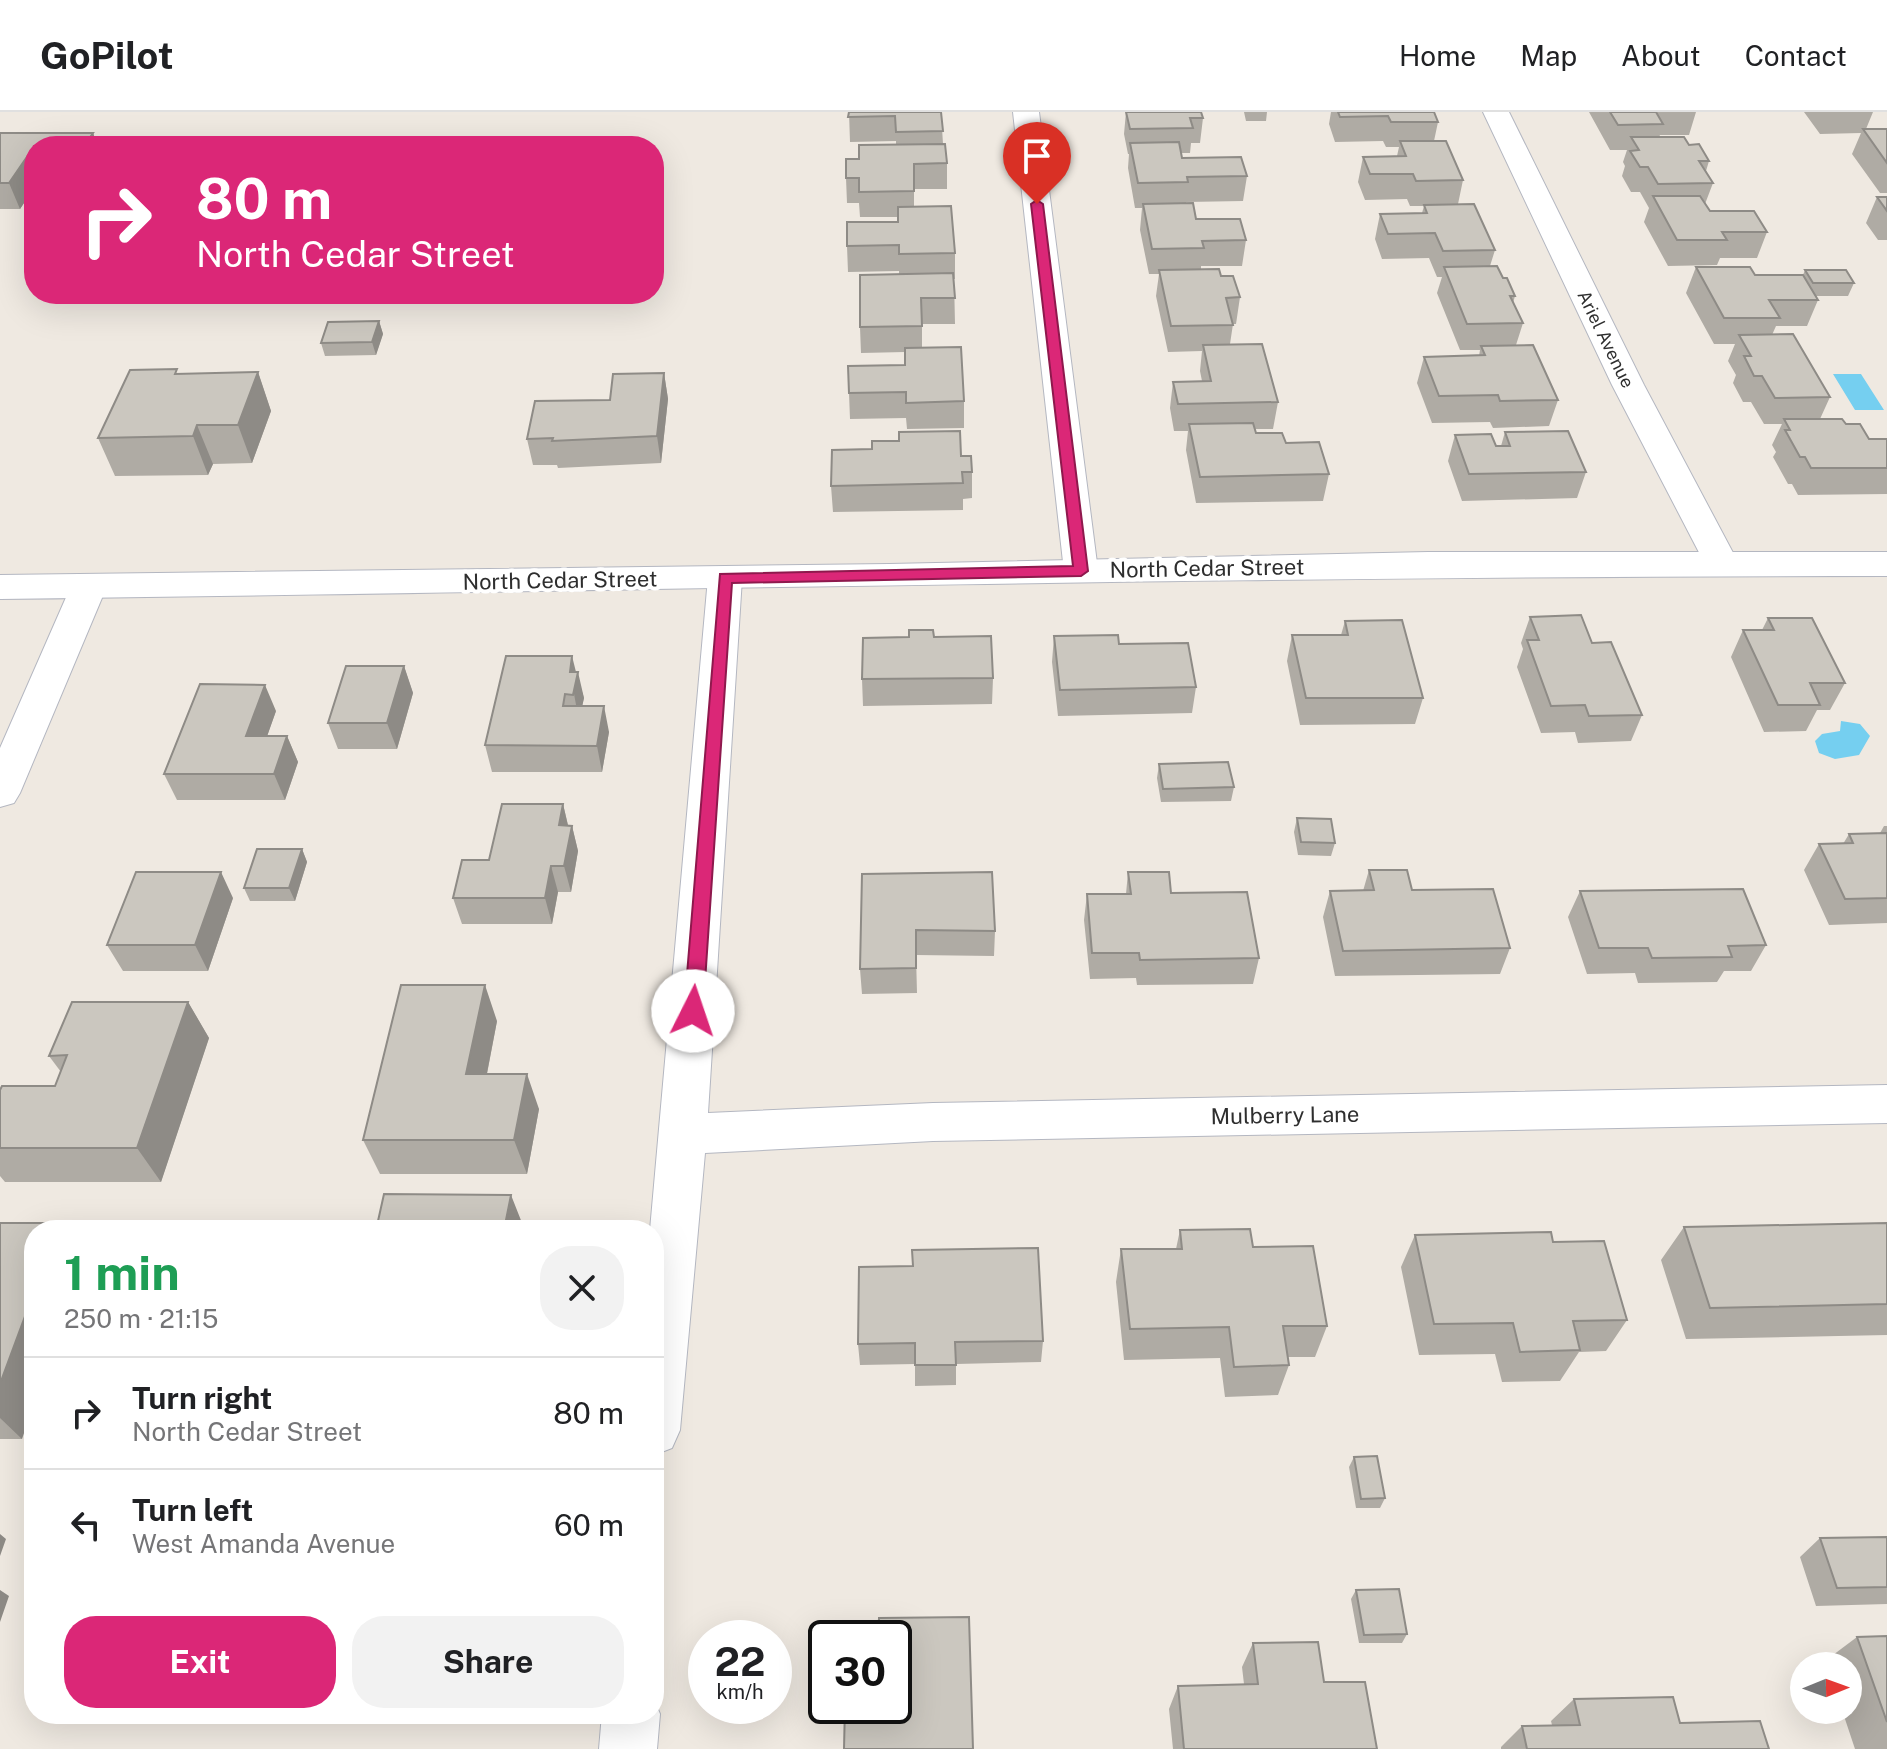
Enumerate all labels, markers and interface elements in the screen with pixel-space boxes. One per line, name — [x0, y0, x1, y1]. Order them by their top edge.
text: GoPilot — [40, 33, 174, 78]
text: Home — [1399, 39, 1476, 72]
text: Map — [1520, 39, 1577, 72]
text: About — [1621, 39, 1701, 72]
text: Contact — [1745, 39, 1847, 72]
pin — [1003, 122, 1071, 204]
icon: arrive — [1015, 134, 1059, 178]
text: 80 m — [196, 166, 332, 232]
icon: right — [64, 168, 168, 272]
text: North Cedar Street — [196, 233, 515, 275]
street label: Ariel Avenue — [1573, 287, 1639, 391]
street label: North Cedar Street — [1109, 553, 1305, 583]
street label: North Cedar Street — [462, 565, 658, 595]
position arrow — [651, 969, 735, 1053]
street label: Mulberry Lane — [1210, 1101, 1360, 1129]
text: 1 min — [64, 1244, 180, 1301]
button: close — [540, 1246, 624, 1330]
text: 250 m · 21:15 — [64, 1303, 218, 1334]
text: Turn right — [132, 1380, 272, 1416]
icon: right — [64, 1391, 108, 1435]
text: 80 m — [553, 1395, 624, 1431]
text: North Cedar Street — [132, 1416, 362, 1447]
text: Turn left — [132, 1492, 253, 1528]
icon: left — [64, 1503, 108, 1547]
text: 60 m — [554, 1507, 624, 1543]
text: West Amanda Avenue — [132, 1528, 395, 1559]
button: Exit — [64, 1616, 336, 1708]
button: Share — [352, 1616, 624, 1708]
speed limit sign: 30 — [808, 1620, 912, 1724]
text: 22 — [715, 1638, 765, 1685]
north arrow — [1790, 1652, 1862, 1724]
map controls — [1790, 1652, 1862, 1724]
text: km/h — [716, 1680, 764, 1704]

